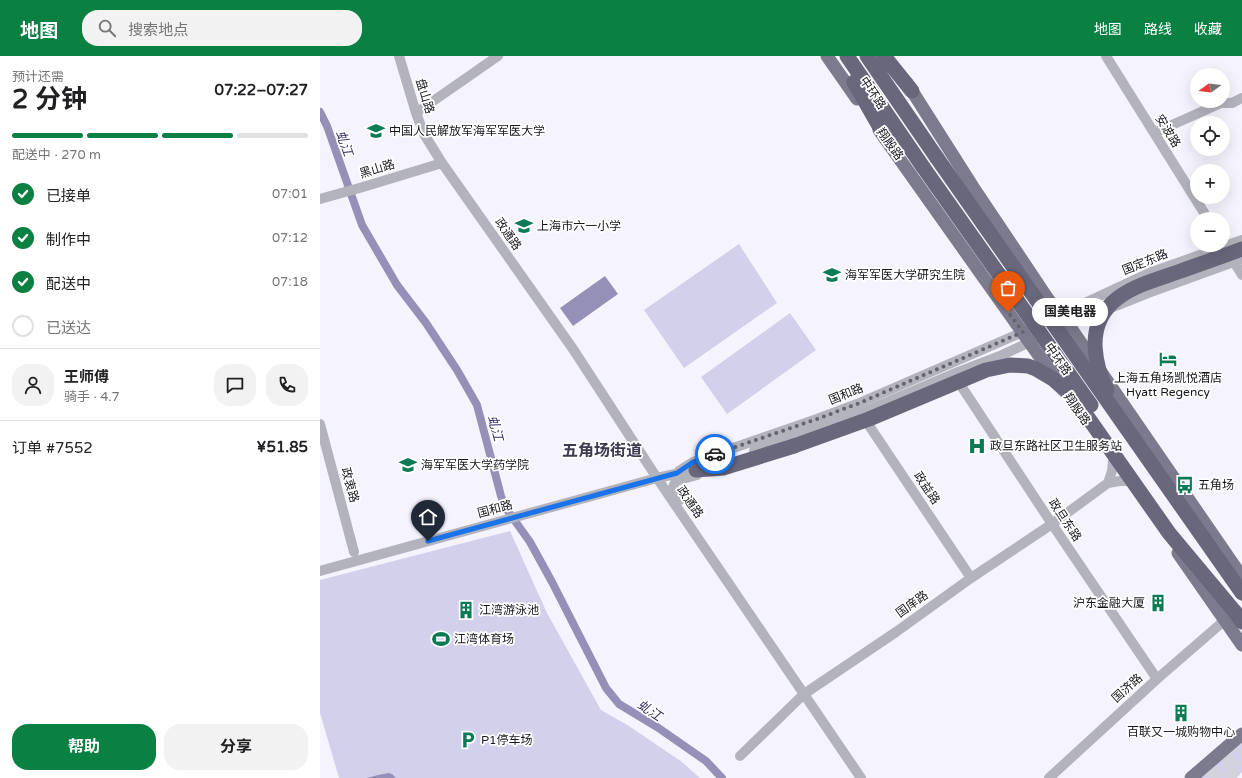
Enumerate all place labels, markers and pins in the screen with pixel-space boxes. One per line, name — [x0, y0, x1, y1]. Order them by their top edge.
school or university icon: 中国人民解放军海军军医大学 — [366, 121, 386, 141]
place label: 中国人民解放军海军军医大学 — [389, 124, 545, 138]
school or university icon: 上海市六一小学 — [514, 216, 534, 236]
place label: 上海市六一小学 — [537, 219, 621, 233]
school or university icon: 海军军医大学研究生院 — [822, 265, 842, 285]
place label: 海军军医大学研究生院 — [845, 268, 965, 282]
pin — [991, 271, 1025, 312]
callout: 国美电器 — [1032, 298, 1108, 326]
hotel icon: 上海五角场凯悦酒店 Hyatt Regency — [1158, 349, 1178, 369]
place label: 上海五角场凯悦酒店 Hyatt Regency — [1114, 371, 1222, 399]
hospital icon: 政旦东路社区卫生服务站 — [967, 436, 987, 456]
place label: 政旦东路社区卫生服务站 — [990, 439, 1122, 453]
school or university icon: 海军军医大学药学院 — [398, 455, 418, 475]
place label: 海军军医大学药学院 — [421, 458, 529, 472]
bus stop icon: 五角场 — [1175, 475, 1195, 495]
place label: 五角场 — [1198, 478, 1234, 492]
pin — [411, 500, 445, 541]
building icon: 沪东金融大厦 — [1148, 593, 1168, 613]
place label: 沪东金融大厦 — [1073, 596, 1145, 610]
building icon: 江湾游泳池 — [456, 600, 476, 620]
place label: 江湾游泳池 — [479, 603, 539, 617]
sports icon: 江湾体育场 — [431, 629, 451, 649]
place label: 江湾体育场 — [454, 632, 514, 646]
building icon: 百联又一城购物中心 — [1171, 703, 1191, 723]
place label: 百联又一城购物中心 — [1127, 725, 1235, 739]
parking icon: P1停车场 — [458, 730, 478, 750]
place label: P1停车场 — [481, 733, 533, 747]

